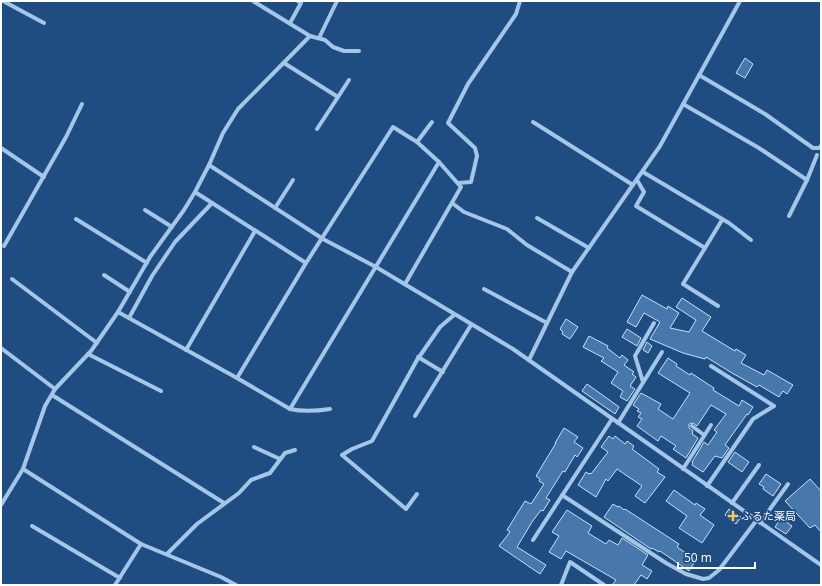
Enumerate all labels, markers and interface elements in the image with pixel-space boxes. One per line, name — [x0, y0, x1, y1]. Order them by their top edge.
place label: ふるた薬局 — [741, 508, 796, 523]
marker: ふるた薬局 — [728, 511, 738, 521]
scale bar — [678, 544, 755, 570]
text: 50 m — [684, 549, 712, 566]

